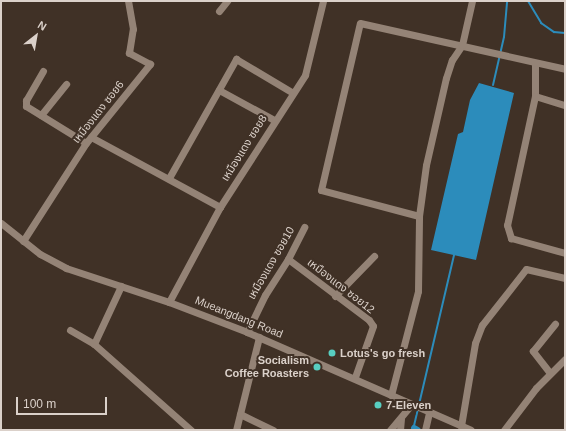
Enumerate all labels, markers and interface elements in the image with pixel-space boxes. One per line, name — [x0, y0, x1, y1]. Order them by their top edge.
north arrow — [16, 16, 56, 56]
text: N — [36, 19, 49, 33]
street label: เหมืองแดง ซอย6 — [70, 78, 126, 146]
street label: เหมืองแดง ซอย8 — [218, 112, 270, 184]
street label: เหมืองแดง ซอย10 — [245, 224, 297, 302]
street label: เหมืองแดง ซอย12 — [305, 256, 377, 316]
street label: Mueangdang Road — [193, 293, 285, 341]
place label: Lotus's go fresh — [340, 346, 425, 360]
marker: Lotus's go fresh — [327, 348, 337, 358]
place label: Socialism Coffee Roasters — [225, 354, 309, 380]
marker: Socialism Coffee Roasters — [312, 362, 322, 372]
scale bar — [18, 389, 109, 415]
text: 100 m — [23, 397, 56, 411]
place label: 7-Eleven — [386, 398, 431, 412]
marker: 7-Eleven — [373, 400, 383, 410]

